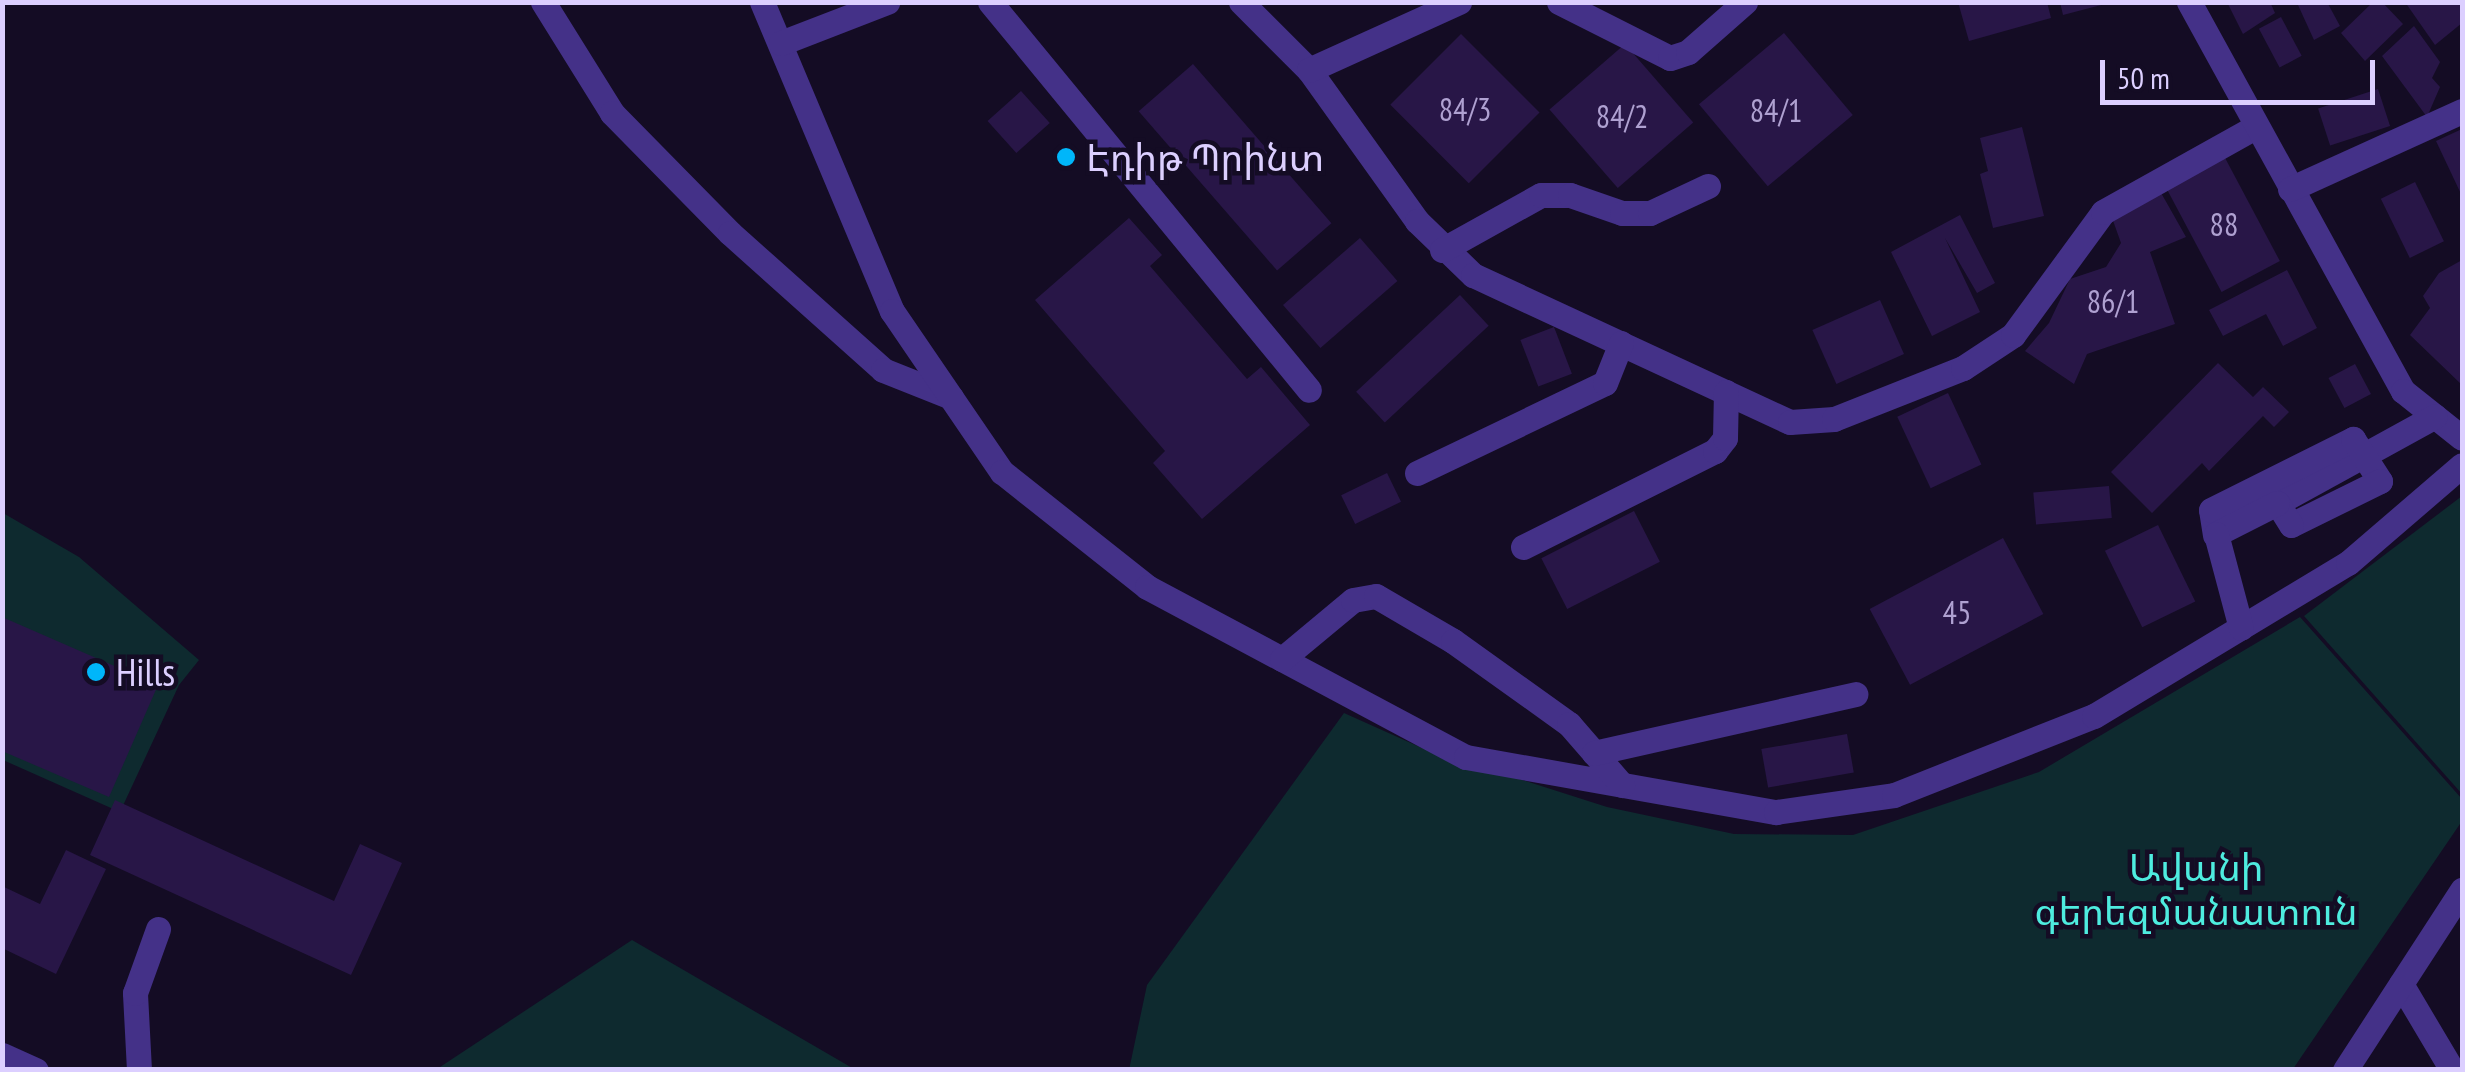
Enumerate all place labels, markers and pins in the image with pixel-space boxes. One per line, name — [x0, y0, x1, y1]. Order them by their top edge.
place label: Էդիթ Պրինտ — [1086, 134, 1324, 180]
marker: Էդիթ Պրինտ — [1055, 146, 1077, 168]
place label: Hills — [116, 649, 175, 695]
marker: Hills — [85, 661, 107, 683]

